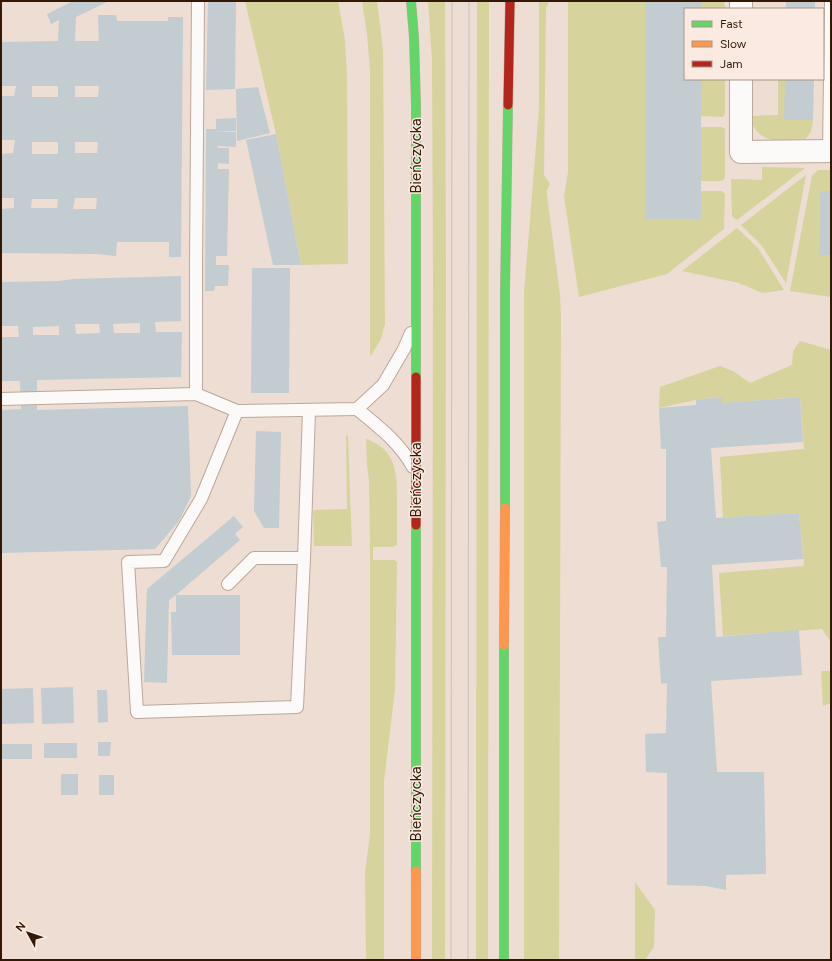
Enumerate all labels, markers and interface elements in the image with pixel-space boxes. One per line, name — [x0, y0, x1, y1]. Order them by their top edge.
legend — [684, 8, 824, 80]
text: Fast — [720, 17, 743, 31]
text: Slow — [720, 37, 747, 51]
text: Jam — [720, 57, 743, 71]
street label: Bieńczycka — [407, 118, 425, 194]
street label: Bieńczycka — [407, 442, 425, 518]
street label: Bieńczycka — [407, 766, 425, 842]
north arrow — [8, 913, 48, 953]
text: N — [13, 919, 28, 934]

